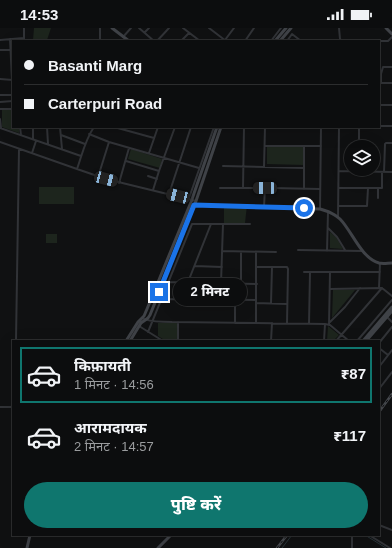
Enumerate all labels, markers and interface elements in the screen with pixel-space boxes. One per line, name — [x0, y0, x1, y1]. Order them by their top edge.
text: 14:53 — [20, 6, 58, 23]
text: Basanti Marg — [48, 57, 142, 74]
text: Carterpuri Road — [48, 95, 162, 112]
map controls — [344, 140, 380, 176]
button: layers — [344, 140, 380, 176]
car — [93, 170, 119, 188]
car — [253, 182, 277, 194]
car — [165, 187, 191, 205]
route start — [295, 199, 313, 217]
callout: 2 मिनट — [173, 278, 247, 306]
route end — [150, 283, 168, 301]
text: 2 मिनट — [191, 284, 229, 299]
icon: car — [26, 357, 62, 393]
text: किफ़ायती — [74, 357, 131, 374]
text: ₹87 — [341, 365, 366, 382]
text: 1 मिनट · 14:56 — [74, 377, 154, 392]
icon: car — [26, 419, 62, 455]
text: आरामदायक — [74, 419, 147, 436]
text: ₹117 — [333, 427, 366, 444]
text: 2 मिनट · 14:57 — [74, 439, 154, 454]
button: पुष्टि करें — [24, 482, 368, 528]

